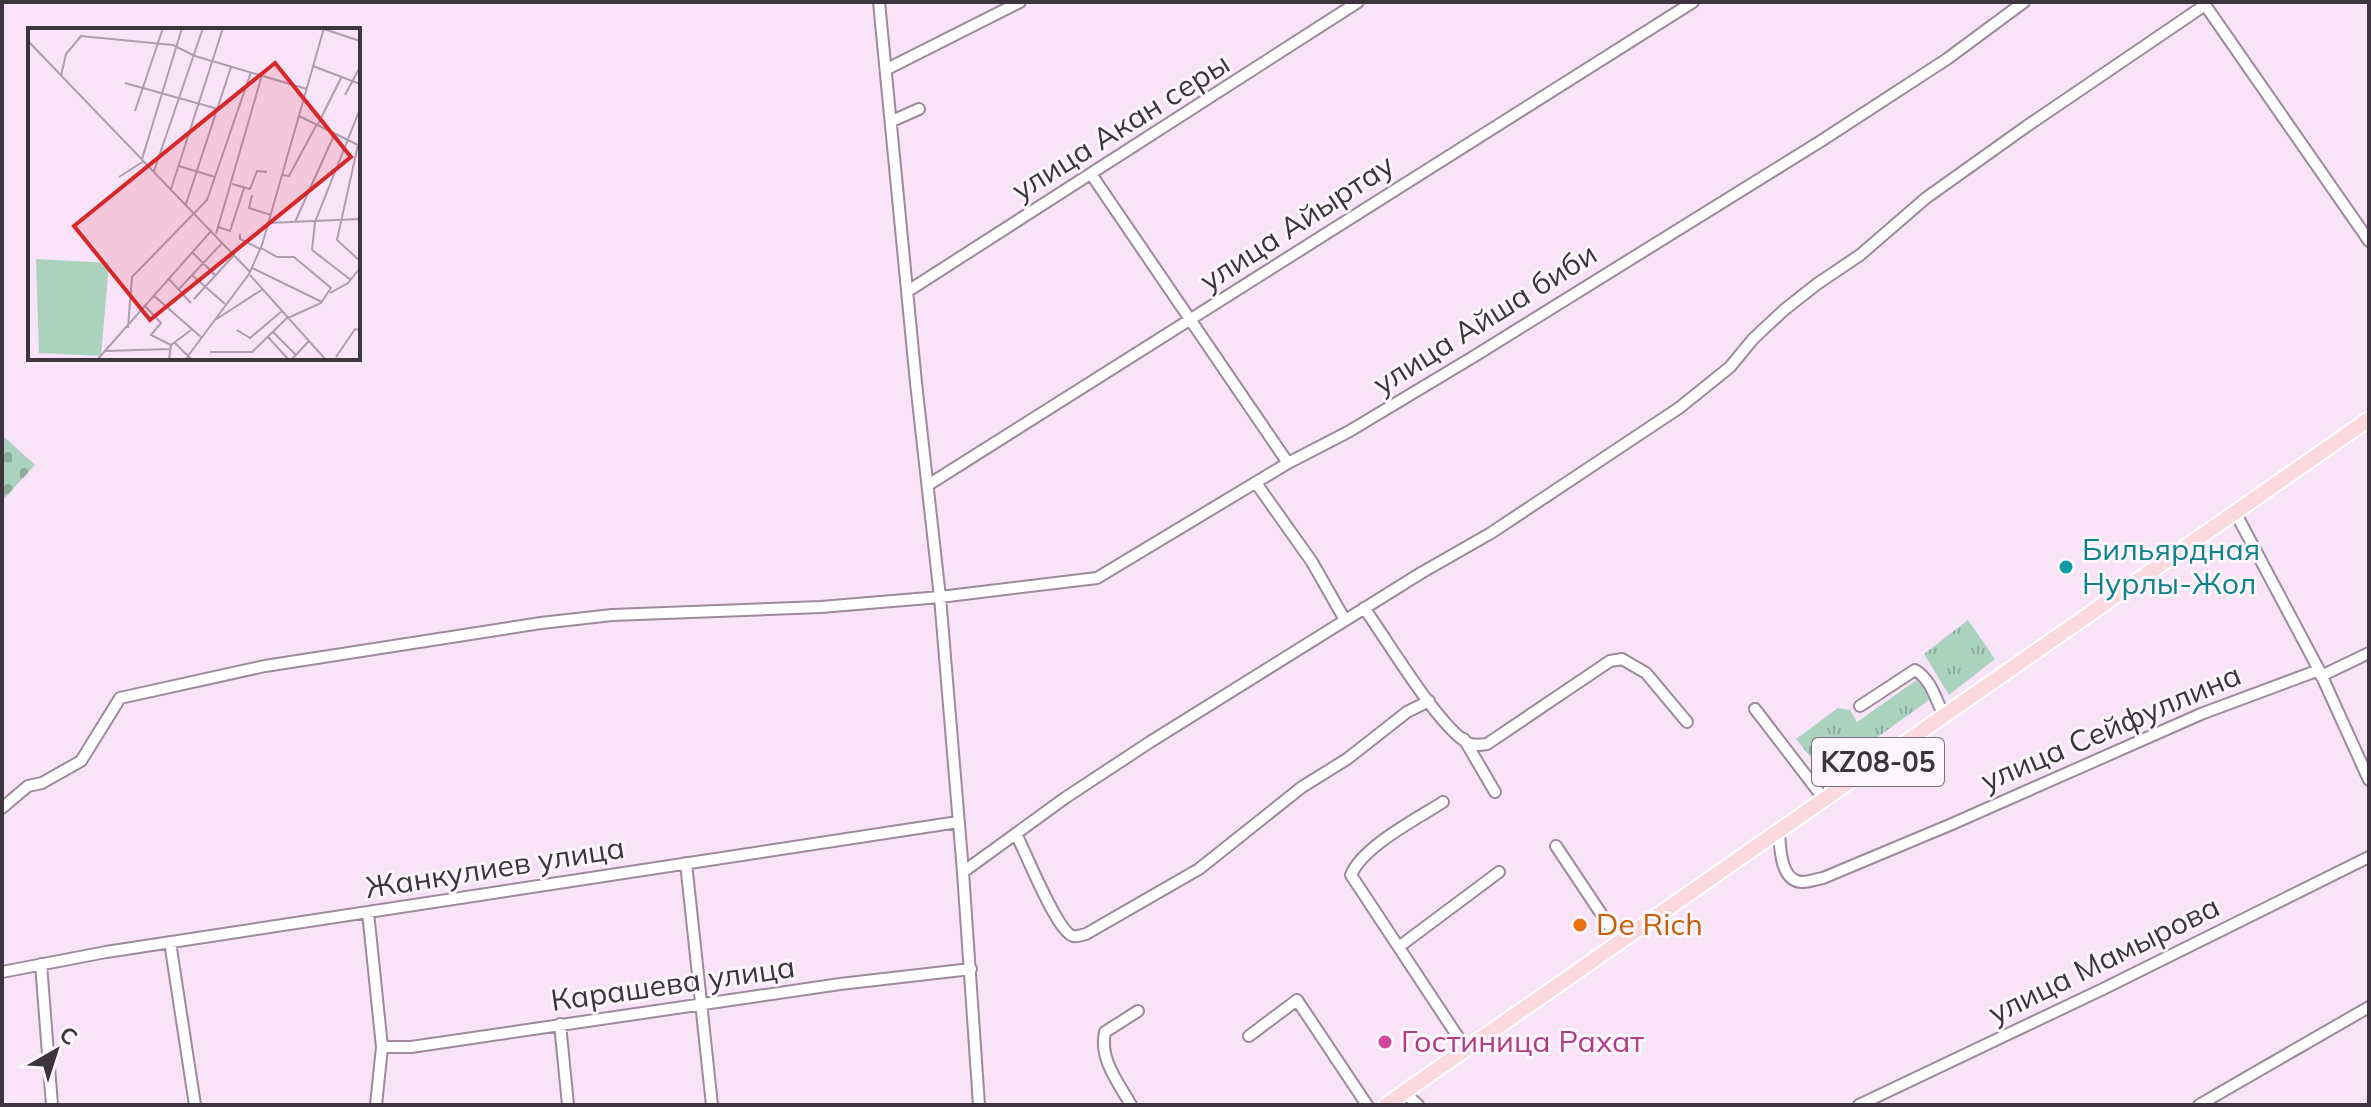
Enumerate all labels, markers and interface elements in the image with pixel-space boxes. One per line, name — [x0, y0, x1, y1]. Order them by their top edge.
inset map — [28, 28, 360, 360]
street label: улица Акан серы — [1004, 44, 1237, 208]
street label: улица Айыртау — [1192, 145, 1401, 299]
street label: улица Айша биби — [1366, 234, 1603, 402]
place label: Бильярдная Нурлы-Жол — [2082, 530, 2260, 602]
marker: Бильярдная Нурлы-Жол — [2057, 558, 2075, 576]
street label: улица Сейфуллина — [1975, 655, 2246, 799]
road number: KZ08-05 — [1812, 738, 1944, 786]
street label: Жанкулиев улица — [363, 828, 627, 906]
street label: улица Мамырова — [1982, 887, 2225, 1032]
place label: De Rich — [1596, 905, 1703, 943]
marker: De Rich — [1571, 916, 1589, 934]
street label: Карашева улица — [548, 947, 797, 1019]
north arrow — [16, 1011, 96, 1091]
text: С — [54, 1020, 83, 1051]
place label: Гостиница Рахат — [1401, 1022, 1644, 1060]
marker: Гостиница Рахат — [1376, 1033, 1394, 1051]

